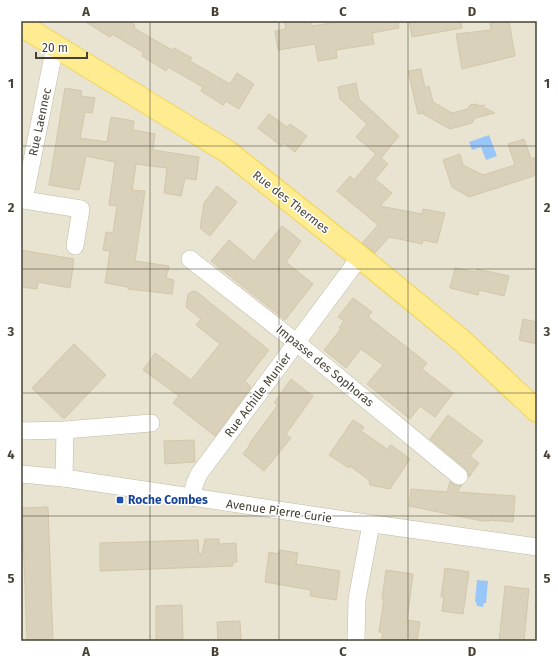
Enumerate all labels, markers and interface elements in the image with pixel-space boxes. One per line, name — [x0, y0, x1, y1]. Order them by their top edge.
text: A — [81, 4, 90, 19]
text: B — [211, 4, 219, 19]
text: C — [339, 4, 347, 19]
text: D — [468, 4, 477, 19]
scale bar — [36, 34, 87, 60]
text: 20 m — [42, 41, 68, 55]
text: 1 — [8, 76, 14, 91]
text: 1 — [544, 76, 550, 91]
street label: Rue Laennec — [26, 86, 54, 157]
street label: Rue des Thermes — [250, 168, 332, 236]
text: 2 — [8, 200, 15, 215]
text: 2 — [544, 200, 551, 215]
street label: Impasse des Sophoras — [273, 322, 377, 410]
text: 3 — [7, 324, 15, 339]
text: 3 — [543, 324, 551, 339]
street label: Rue Achille Munier — [222, 350, 294, 440]
text: 4 — [7, 447, 15, 462]
text: 4 — [543, 447, 551, 462]
place label: Roche Combes — [128, 493, 208, 507]
marker: Roche Combes — [115, 495, 125, 505]
street label: Avenue Pierre Curie — [225, 497, 333, 525]
text: 5 — [8, 571, 15, 586]
text: 5 — [544, 571, 551, 586]
text: A — [81, 644, 90, 659]
text: B — [211, 644, 219, 659]
text: C — [339, 644, 347, 659]
text: D — [468, 644, 477, 659]

